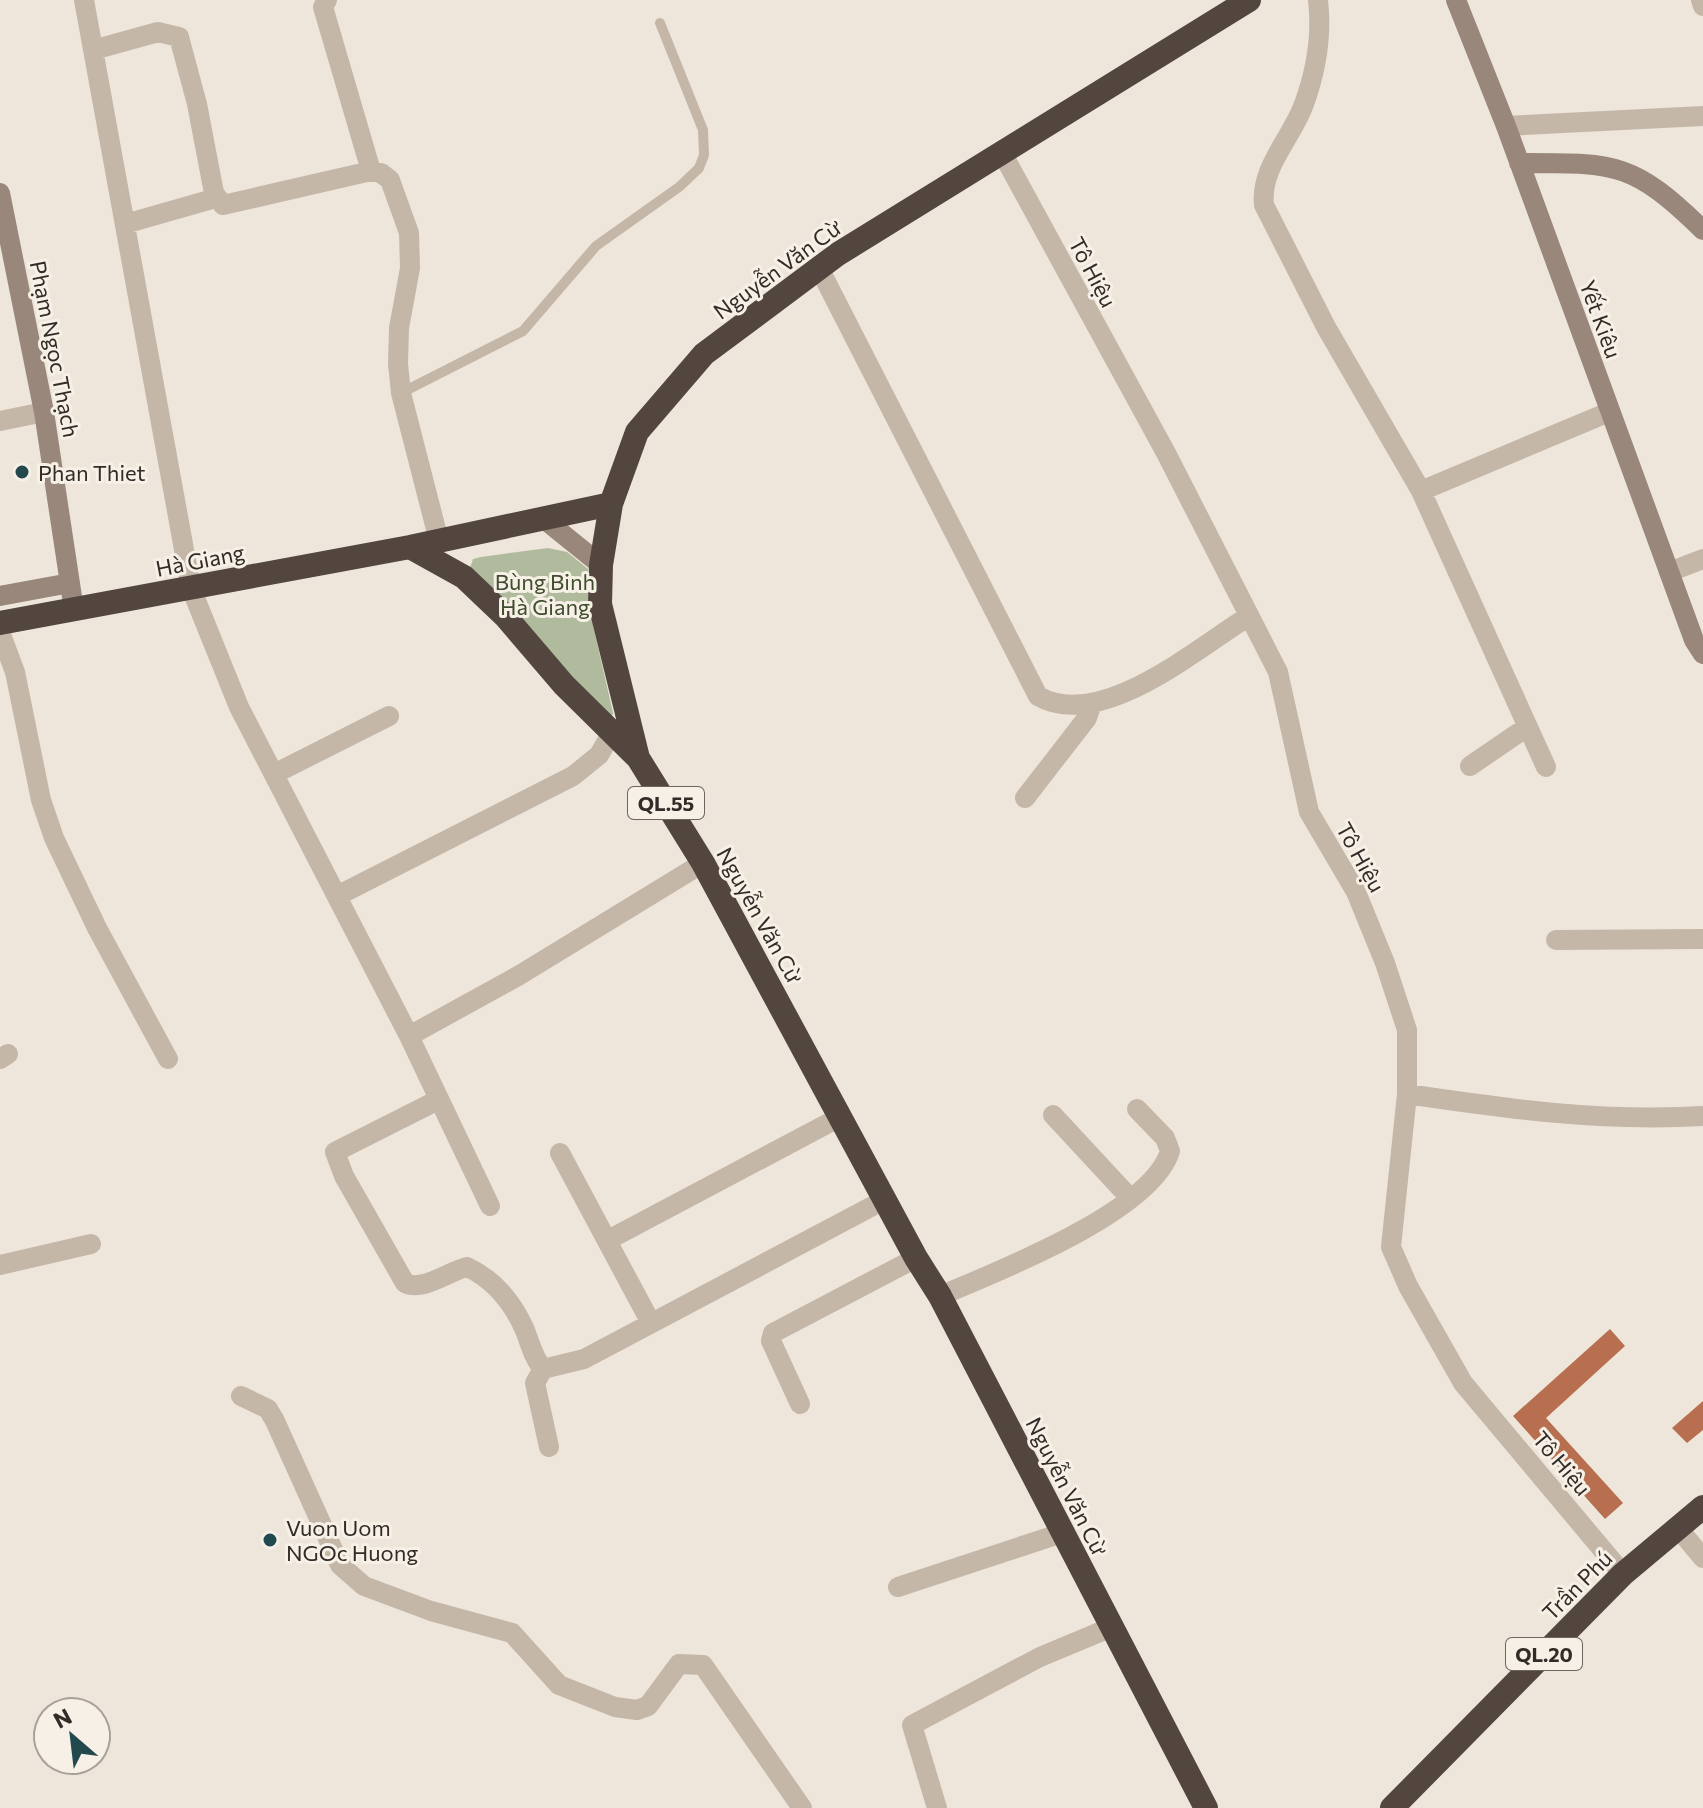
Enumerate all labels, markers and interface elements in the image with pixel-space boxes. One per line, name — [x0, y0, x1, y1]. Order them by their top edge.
street label: Nguyễn Văn Cừ — [708, 213, 847, 324]
street label: Tô Hiệu — [1063, 232, 1123, 312]
street label: Phạm Ngọc Thạch — [25, 258, 85, 440]
street label: Yết Kiêu — [1574, 276, 1628, 362]
place label: Phan Thiet — [38, 459, 146, 486]
marker: Phan Thiet — [13, 463, 31, 481]
street label: Hà Giang — [153, 538, 247, 582]
park label: Bùng Binh Hà Giang — [495, 568, 595, 620]
road number: QL.55 — [628, 787, 704, 819]
street label: Tô Hiệu — [1331, 817, 1391, 897]
street label: Nguyễn Văn Cừ — [711, 842, 809, 989]
street label: Nguyễn Văn Cừ — [1021, 1412, 1114, 1560]
street label: Tô Hiệu — [1527, 1425, 1597, 1501]
place label: Vuon Uom NGOc Huong — [286, 1514, 418, 1566]
marker: Vuon Uom NGOc Huong — [261, 1531, 279, 1549]
street label: Trần Phú — [1536, 1544, 1618, 1626]
road number: QL.20 — [1506, 1638, 1582, 1670]
north arrow — [32, 1696, 112, 1776]
text: N — [49, 1702, 76, 1734]

